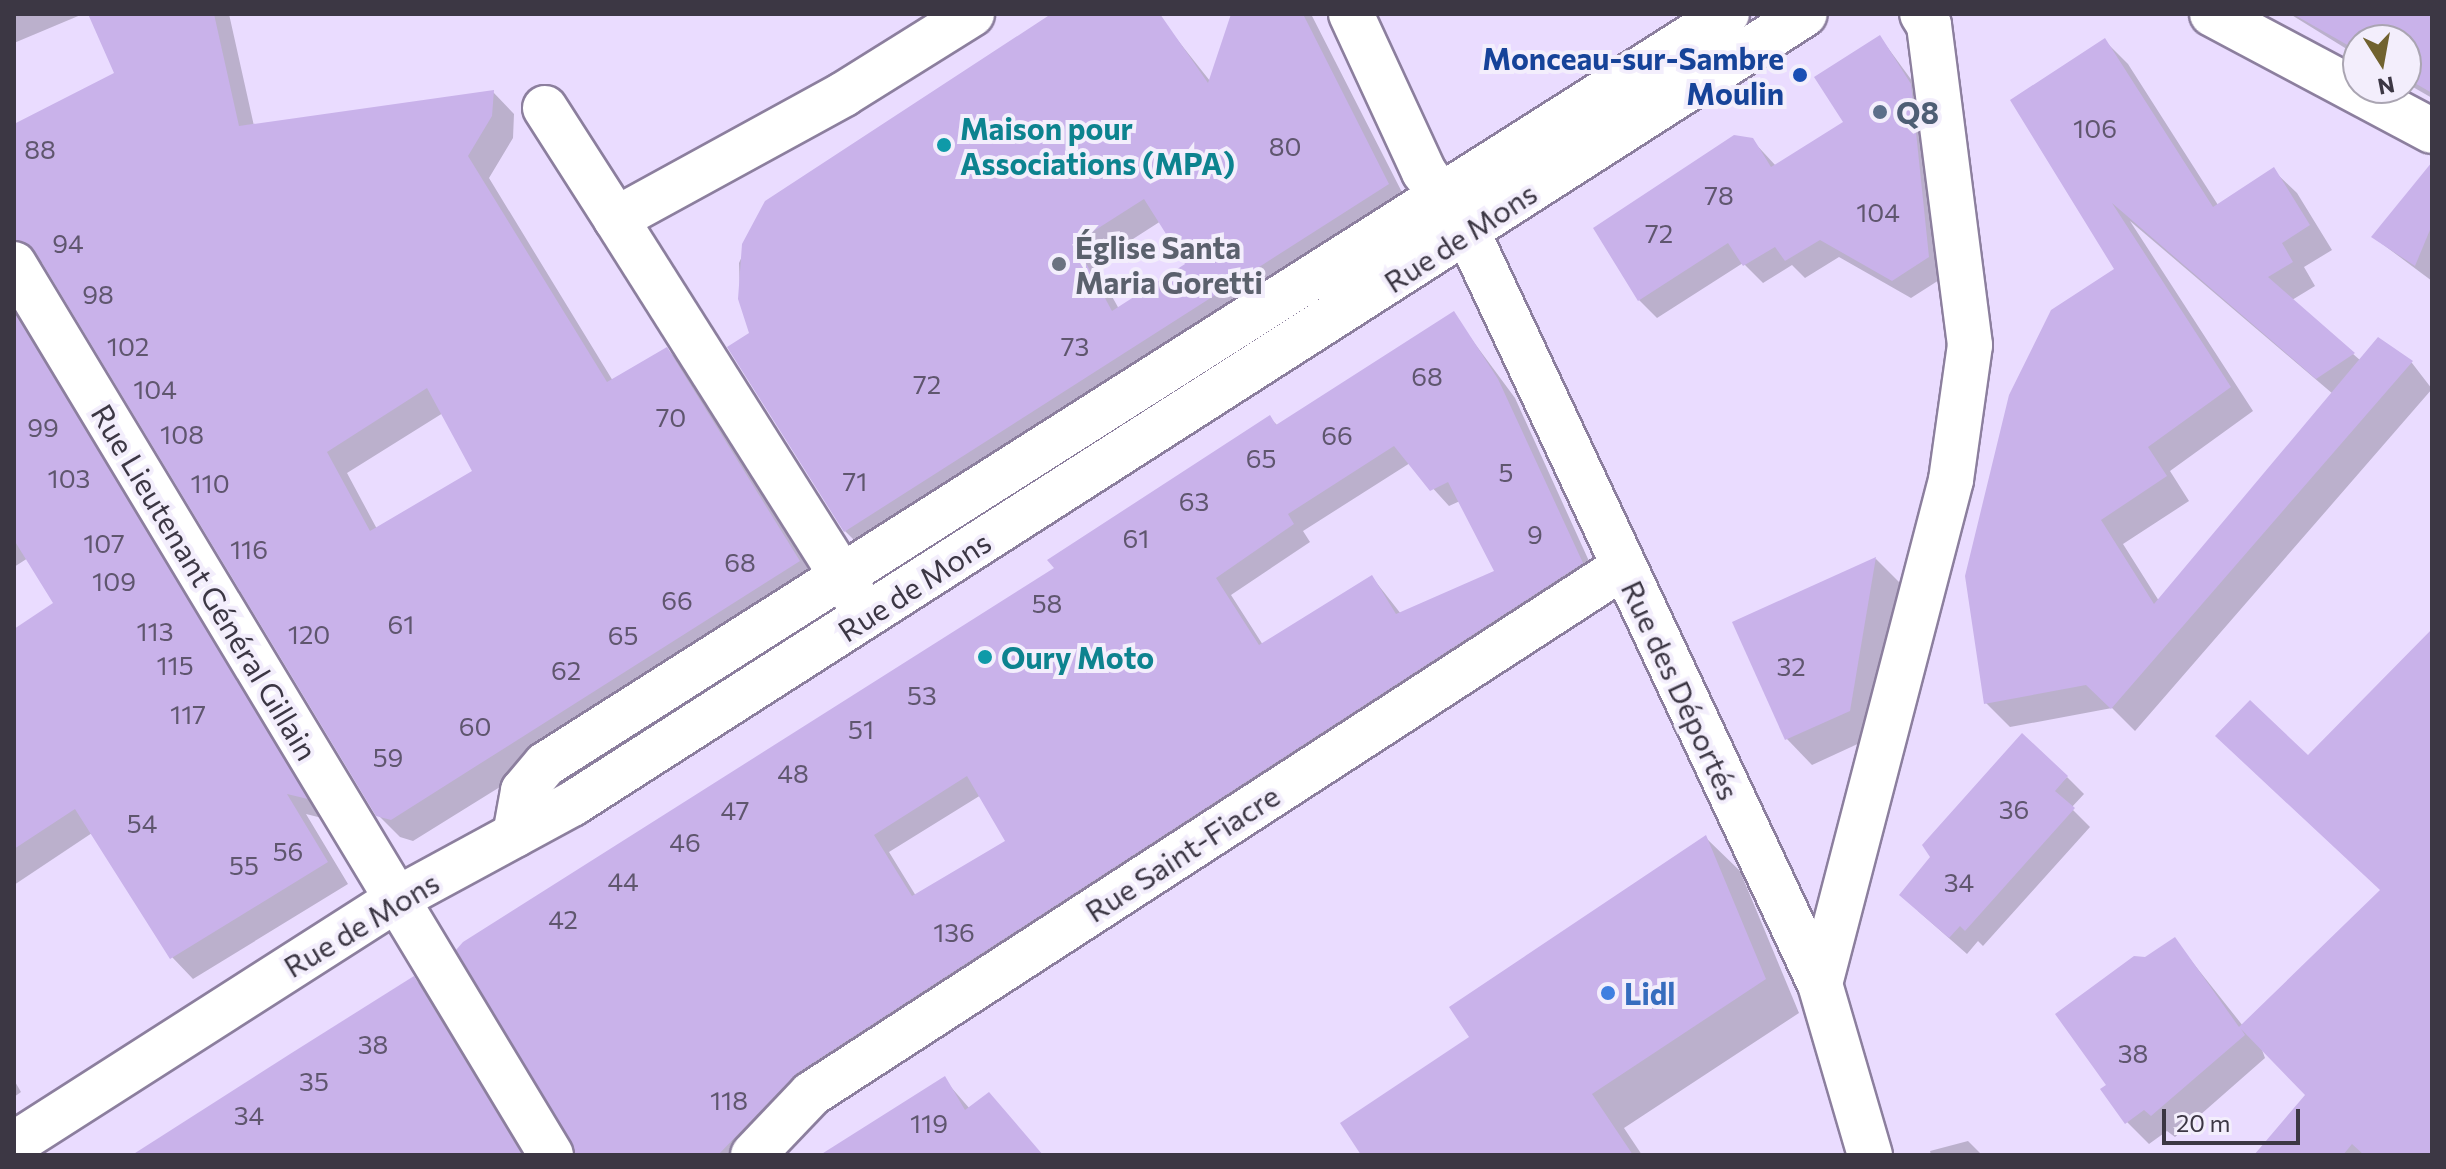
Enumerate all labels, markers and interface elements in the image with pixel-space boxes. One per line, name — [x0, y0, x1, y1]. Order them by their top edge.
north arrow — [2342, 24, 2422, 104]
place label: Monceau-sur-Sambre Moulin — [1482, 40, 1784, 110]
marker: Monceau-sur-Sambre Moulin — [1791, 66, 1809, 84]
text: N — [2376, 71, 2397, 101]
place label: Q8 — [1896, 94, 1939, 130]
marker: Q8 — [1871, 103, 1889, 121]
place label: Maison pour Associations (MPA) — [960, 110, 1235, 180]
house number: 106 — [2073, 112, 2117, 144]
house number: 80 — [1269, 130, 1301, 162]
house number: 88 — [24, 133, 56, 165]
marker: Maison pour Associations (MPA) — [935, 136, 953, 154]
street label: Rue de Mons — [1377, 174, 1543, 300]
house number: 78 — [1704, 179, 1734, 211]
house number: 104 — [1856, 196, 1900, 228]
house number: 72 — [1645, 217, 1673, 249]
house number: 94 — [52, 227, 84, 259]
place label: Église Santa Maria Goretti — [1075, 229, 1263, 300]
marker: Église Santa Maria Goretti — [1050, 255, 1068, 273]
house number: 98 — [82, 278, 114, 310]
house number: 102 — [107, 330, 149, 362]
house number: 73 — [1061, 330, 1089, 362]
house number: 68 — [1411, 360, 1443, 392]
house number: 72 — [913, 368, 941, 400]
house number: 104 — [133, 373, 177, 405]
street label: Rue Lieutenant Général Gillain — [84, 398, 326, 766]
house number: 70 — [656, 401, 686, 433]
house number: 99 — [27, 411, 59, 443]
house number: 108 — [160, 418, 204, 450]
house number: 66 — [1321, 419, 1353, 451]
house number: 65 — [1246, 442, 1276, 474]
house number: 5 — [1499, 456, 1513, 488]
house number: 103 — [48, 462, 90, 494]
house number: 71 — [843, 465, 867, 497]
house number: 110 — [190, 467, 230, 499]
house number: 63 — [1179, 485, 1209, 517]
house number: 9 — [1527, 518, 1543, 550]
house number: 61 — [1123, 522, 1149, 554]
street label: Rue de Mons — [831, 523, 997, 649]
house number: 107 — [83, 527, 125, 559]
house number: 116 — [230, 533, 268, 565]
house number: 68 — [724, 546, 756, 578]
house number: 109 — [92, 565, 136, 597]
street label: Rue des Déportés — [1614, 575, 1748, 805]
house number: 66 — [661, 584, 693, 616]
house number: 58 — [1032, 587, 1062, 619]
house number: 61 — [388, 608, 414, 640]
house number: 113 — [136, 615, 174, 647]
house number: 120 — [288, 618, 330, 650]
house number: 65 — [608, 619, 638, 651]
place label: Oury Moto — [1001, 639, 1154, 675]
marker: Oury Moto — [976, 648, 994, 666]
house number: 115 — [156, 649, 194, 681]
house number: 32 — [1776, 650, 1806, 682]
house number: 62 — [551, 654, 581, 686]
house number: 53 — [907, 679, 937, 711]
house number: 117 — [170, 698, 206, 730]
house number: 60 — [459, 710, 491, 742]
house number: 51 — [848, 713, 874, 745]
house number: 59 — [373, 741, 403, 773]
house number: 48 — [777, 757, 809, 789]
street label: Rue Saint-Fiacre — [1078, 777, 1286, 929]
house number: 36 — [1999, 793, 2029, 825]
house number: 47 — [721, 794, 749, 826]
house number: 54 — [127, 807, 157, 839]
house number: 46 — [669, 826, 701, 858]
house number: 56 — [273, 835, 303, 867]
house number: 55 — [229, 849, 259, 881]
street label: Rue de Mons — [277, 864, 445, 984]
house number: 44 — [607, 865, 639, 897]
house number: 34 — [1944, 866, 1974, 898]
house number: 42 — [548, 903, 578, 935]
house number: 136 — [933, 916, 975, 948]
place label: Lidl — [1624, 975, 1675, 1011]
marker: Lidl — [1599, 984, 1617, 1002]
house number: 38 — [358, 1028, 388, 1060]
house number: 38 — [2118, 1037, 2148, 1069]
house number: 35 — [299, 1065, 329, 1097]
house number: 118 — [710, 1084, 748, 1116]
scale bar — [2166, 1093, 2304, 1143]
house number: 34 — [234, 1099, 264, 1131]
house number: 119 — [910, 1107, 948, 1139]
text: 20 m — [2176, 1108, 2230, 1137]

